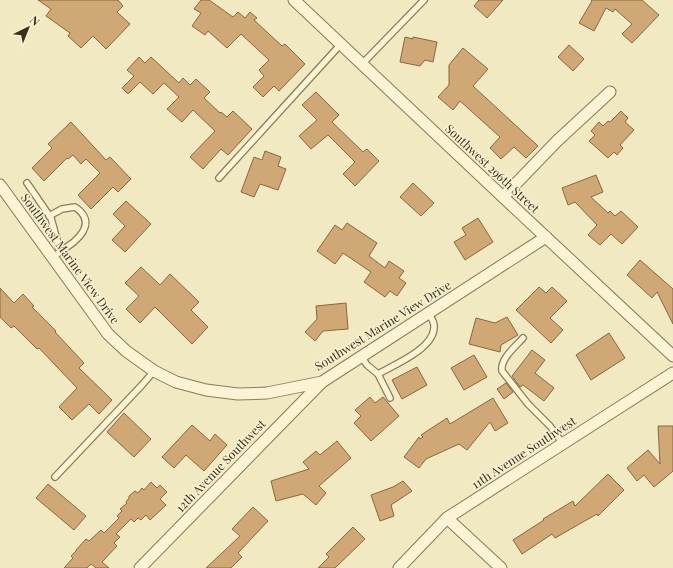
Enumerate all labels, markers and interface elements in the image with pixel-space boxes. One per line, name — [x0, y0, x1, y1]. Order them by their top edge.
north arrow — [8, 8, 48, 48]
text: N — [27, 12, 43, 29]
street label: Southwest 296th Street — [442, 120, 544, 217]
street label: Southwest Marine View Drive — [18, 190, 124, 327]
street label: Southwest Marine View Drive — [311, 277, 454, 374]
street label: 11th Avenue Southwest — [468, 412, 579, 492]
street label: 12th Avenue Southwest — [172, 415, 269, 515]

